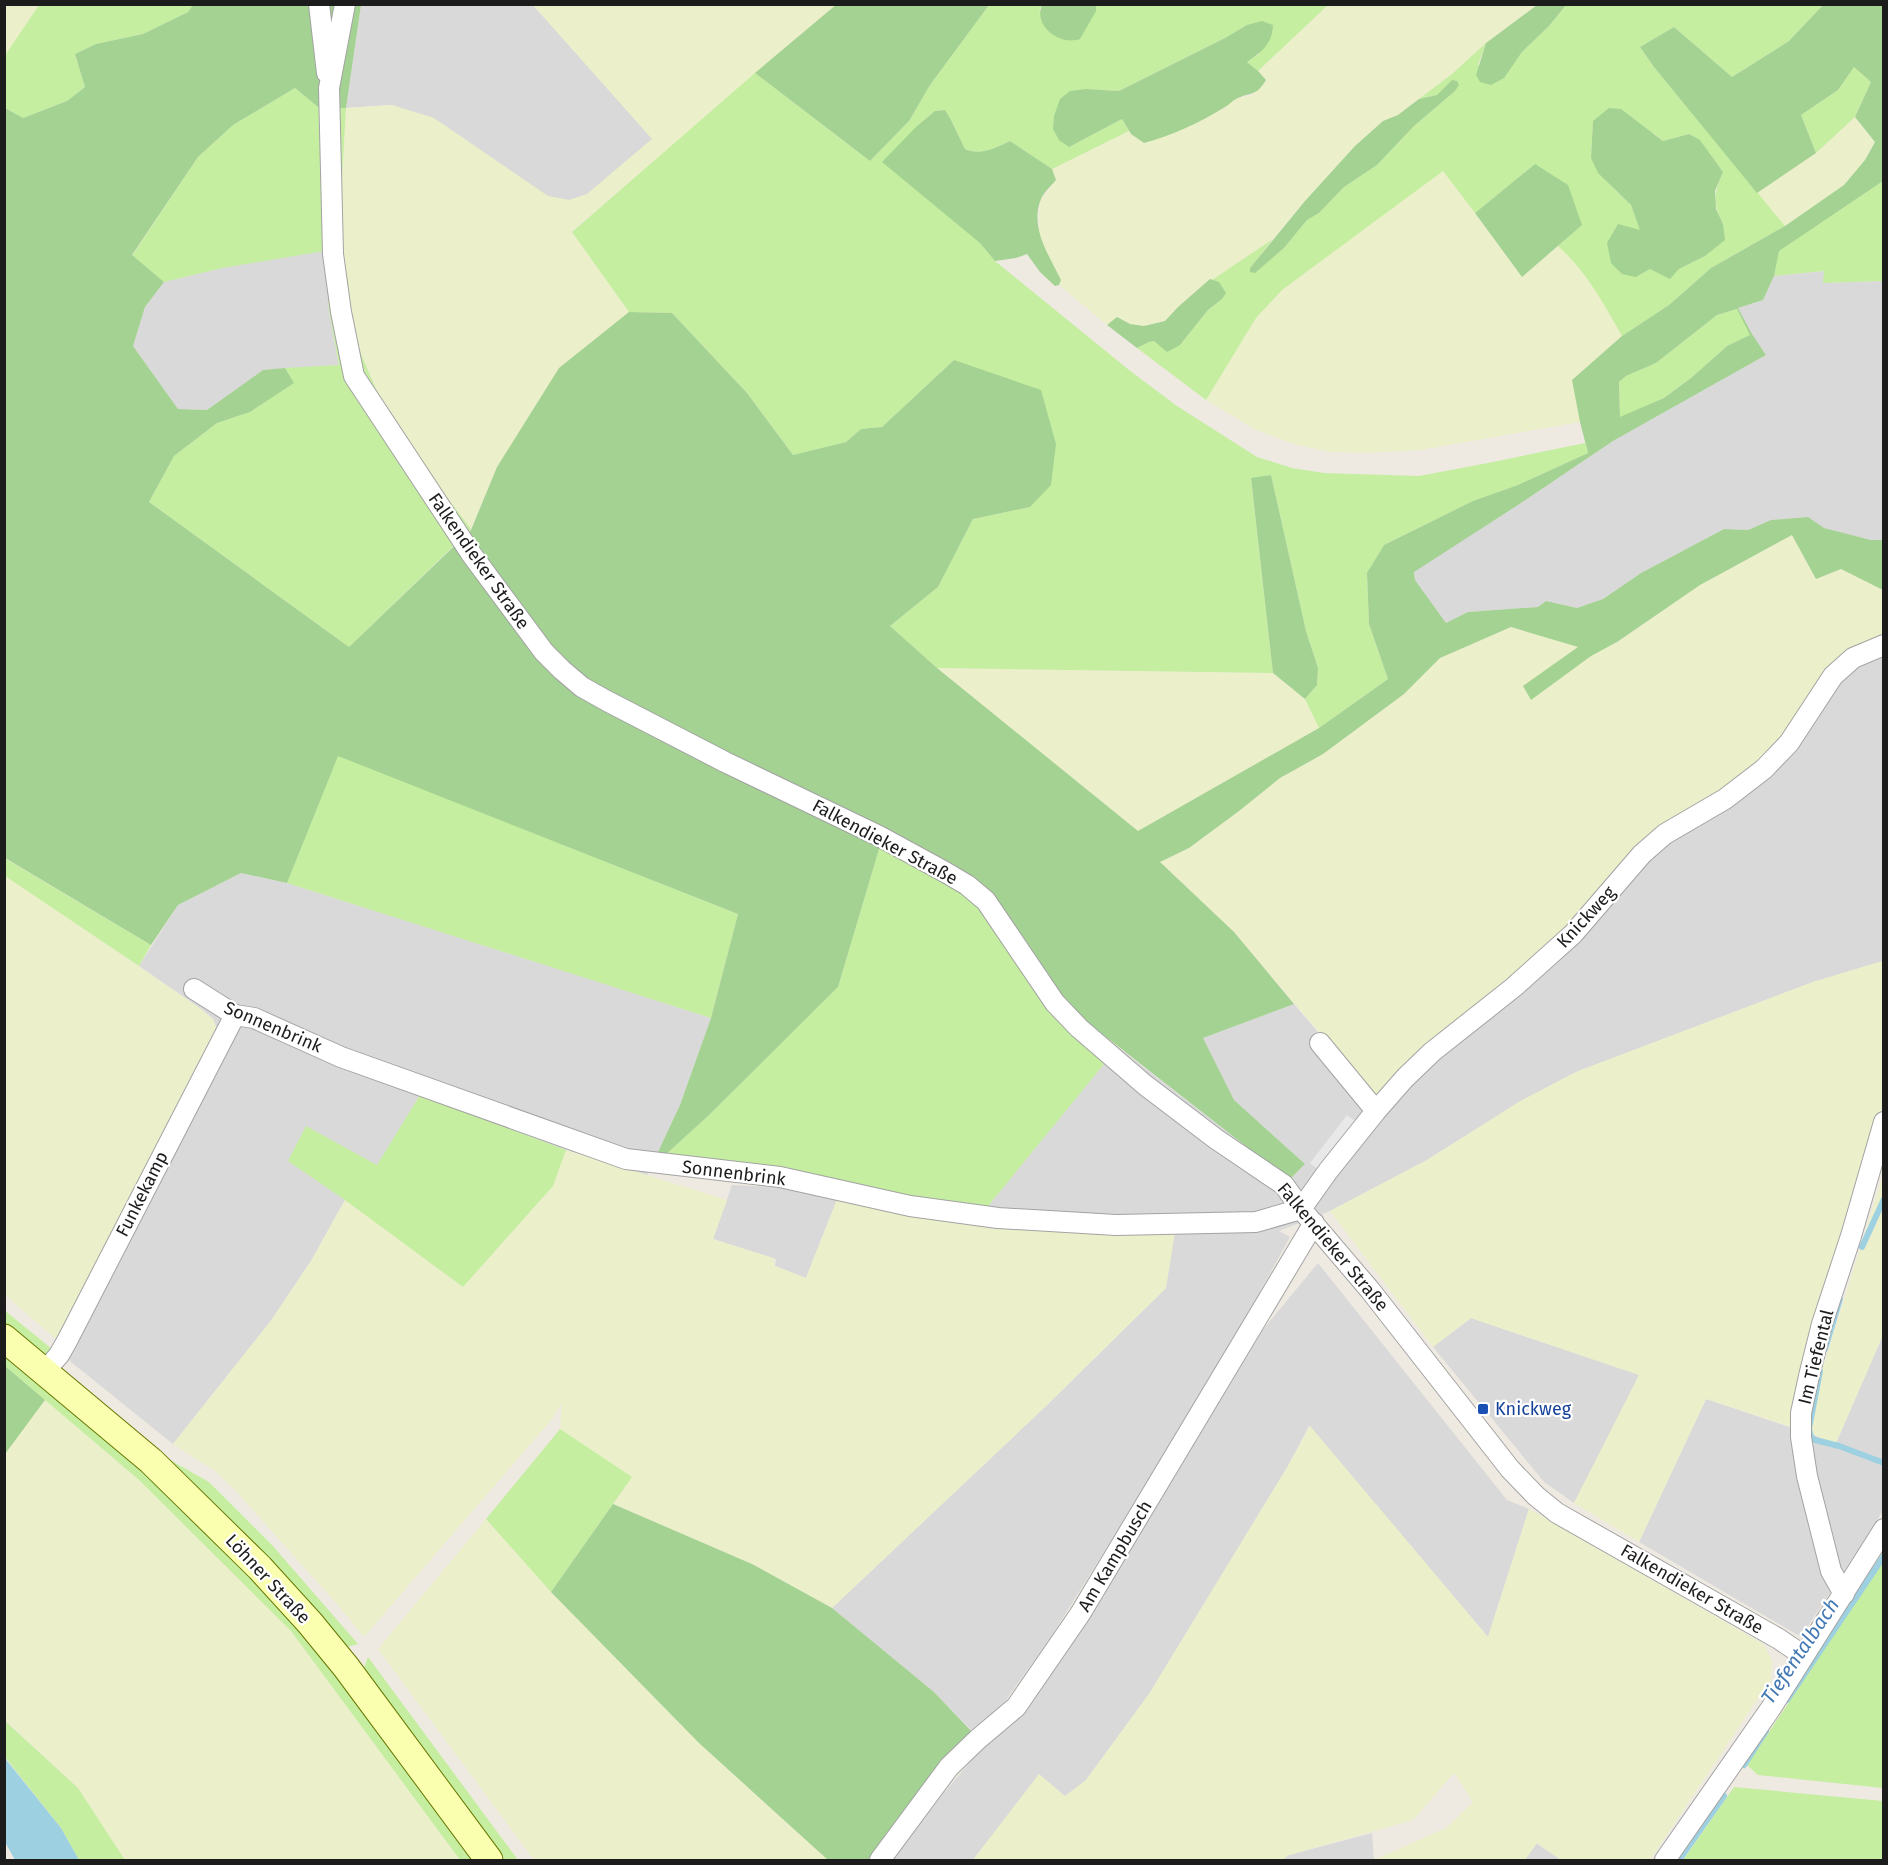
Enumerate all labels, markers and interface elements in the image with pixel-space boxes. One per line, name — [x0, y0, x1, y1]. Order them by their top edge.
street label: Falkendieker Straße — [424, 489, 534, 633]
street label: Falkendieker Straße — [809, 794, 961, 890]
street label: Knickweg — [1552, 881, 1620, 952]
street label: Sonnenbrink — [221, 997, 326, 1058]
street label: Funkekamp — [111, 1148, 173, 1240]
street label: Sonnenbrink — [681, 1156, 788, 1190]
street label: Falkendieker Straße — [1273, 1178, 1393, 1316]
street label: Im Tiefental — [1794, 1307, 1838, 1407]
place label: Knickweg — [1495, 1398, 1572, 1420]
marker: Knickweg — [1476, 1402, 1490, 1416]
street label: Am Kampbusch — [1073, 1496, 1157, 1616]
street label: Löhner Straße — [221, 1530, 315, 1628]
street label: Falkendieker Straße — [1617, 1539, 1767, 1639]
water label: Tiefentalbach — [1756, 1594, 1844, 1708]

